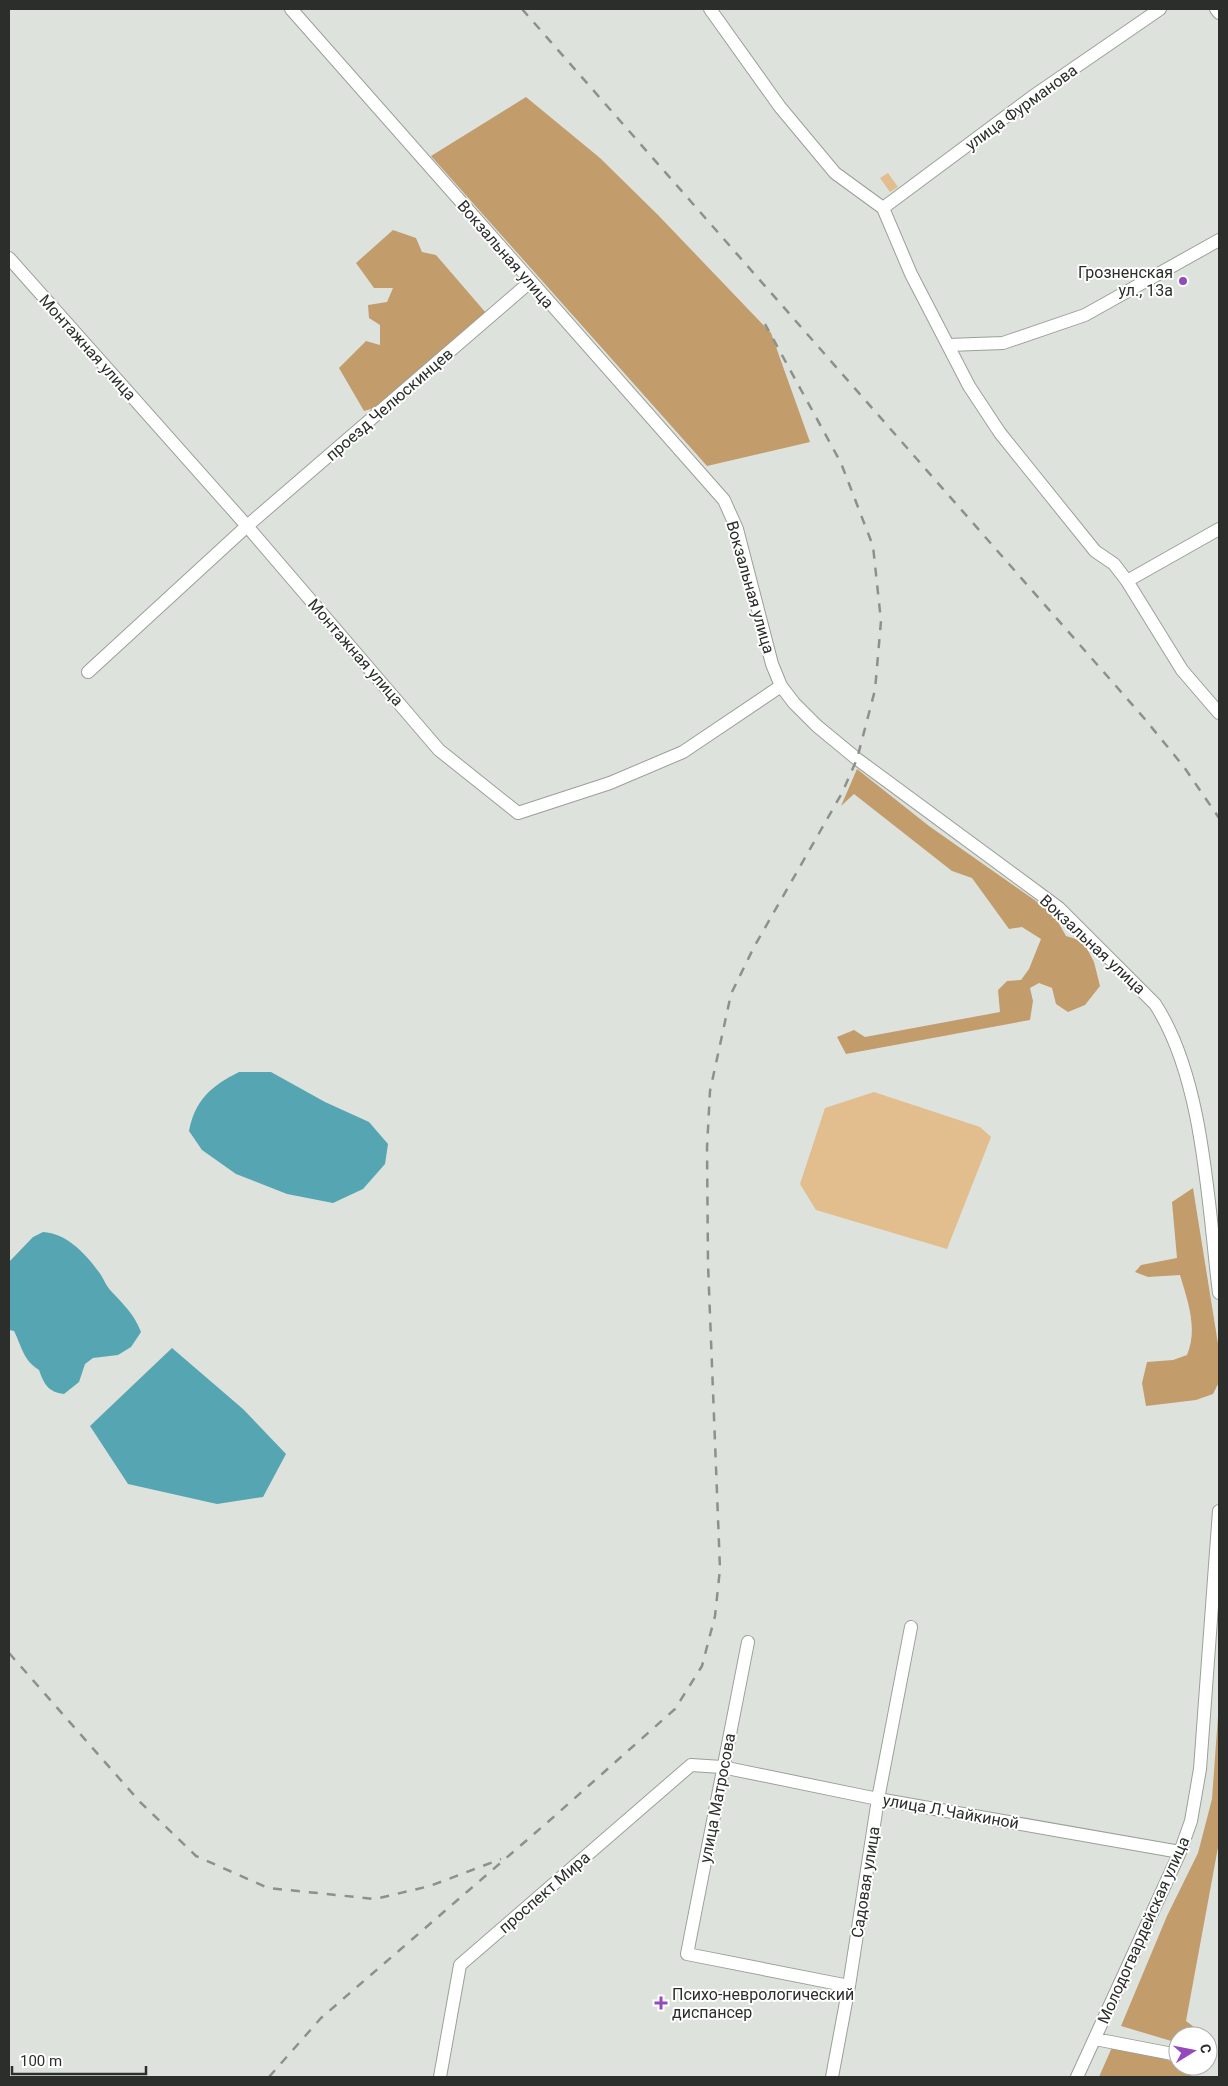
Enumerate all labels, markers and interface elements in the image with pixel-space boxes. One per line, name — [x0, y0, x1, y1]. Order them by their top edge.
street label: улица Фурманова — [962, 60, 1081, 154]
street label: Вокзальная улица — [453, 196, 558, 312]
place label: Грозненская ул., 13а — [1078, 263, 1173, 300]
marker: Грозненская ул., 13а — [1177, 275, 1189, 287]
street label: Монтажная улица — [35, 291, 140, 404]
street label: проезд Челюскинцев — [322, 344, 457, 465]
street label: Вокзальная улица — [722, 519, 779, 656]
street label: Монтажная улица — [304, 595, 407, 710]
street label: Вокзальная улица — [1036, 891, 1149, 998]
street label: улица Матросова — [696, 1732, 739, 1864]
street label: улица Л.Чайкиной — [881, 1790, 1020, 1833]
street label: Садовая улица — [847, 1825, 884, 1939]
street label: Молодогвардейская улица — [1094, 1834, 1193, 2027]
street label: проспект Мира — [495, 1848, 594, 1937]
place label: Психо-неврологический диспансер — [672, 1985, 854, 2022]
marker: Психо-неврологический диспансер — [654, 1996, 668, 2010]
north arrow — [1168, 2026, 1218, 2076]
text: С — [1197, 2043, 1214, 2055]
scale bar — [12, 2044, 146, 2076]
text: 100 m — [20, 2052, 62, 2070]

